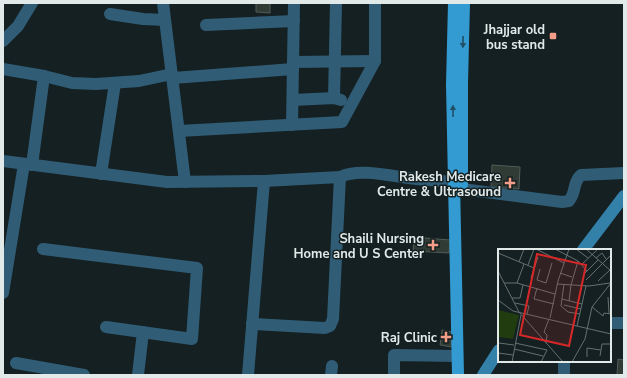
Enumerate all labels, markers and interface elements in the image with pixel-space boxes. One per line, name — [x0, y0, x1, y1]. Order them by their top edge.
place label: Jhajjar old bus stand — [483, 21, 545, 54]
marker: Jhajjar old bus stand — [548, 31, 558, 41]
one-way arrow — [460, 36, 466, 49]
one-way arrow — [450, 104, 456, 117]
place label: Rakesh Medicare Centre & Ultrasound — [377, 168, 501, 201]
marker: Rakesh Medicare Centre & Ultrasound — [504, 177, 516, 189]
place label: Shaili Nursing Home and U S Center — [294, 230, 425, 263]
marker: Shaili Nursing Home and U S Center — [427, 239, 439, 251]
inset map — [498, 249, 611, 362]
place label: Raj Clinic — [381, 329, 437, 347]
marker: Raj Clinic — [440, 331, 452, 343]

